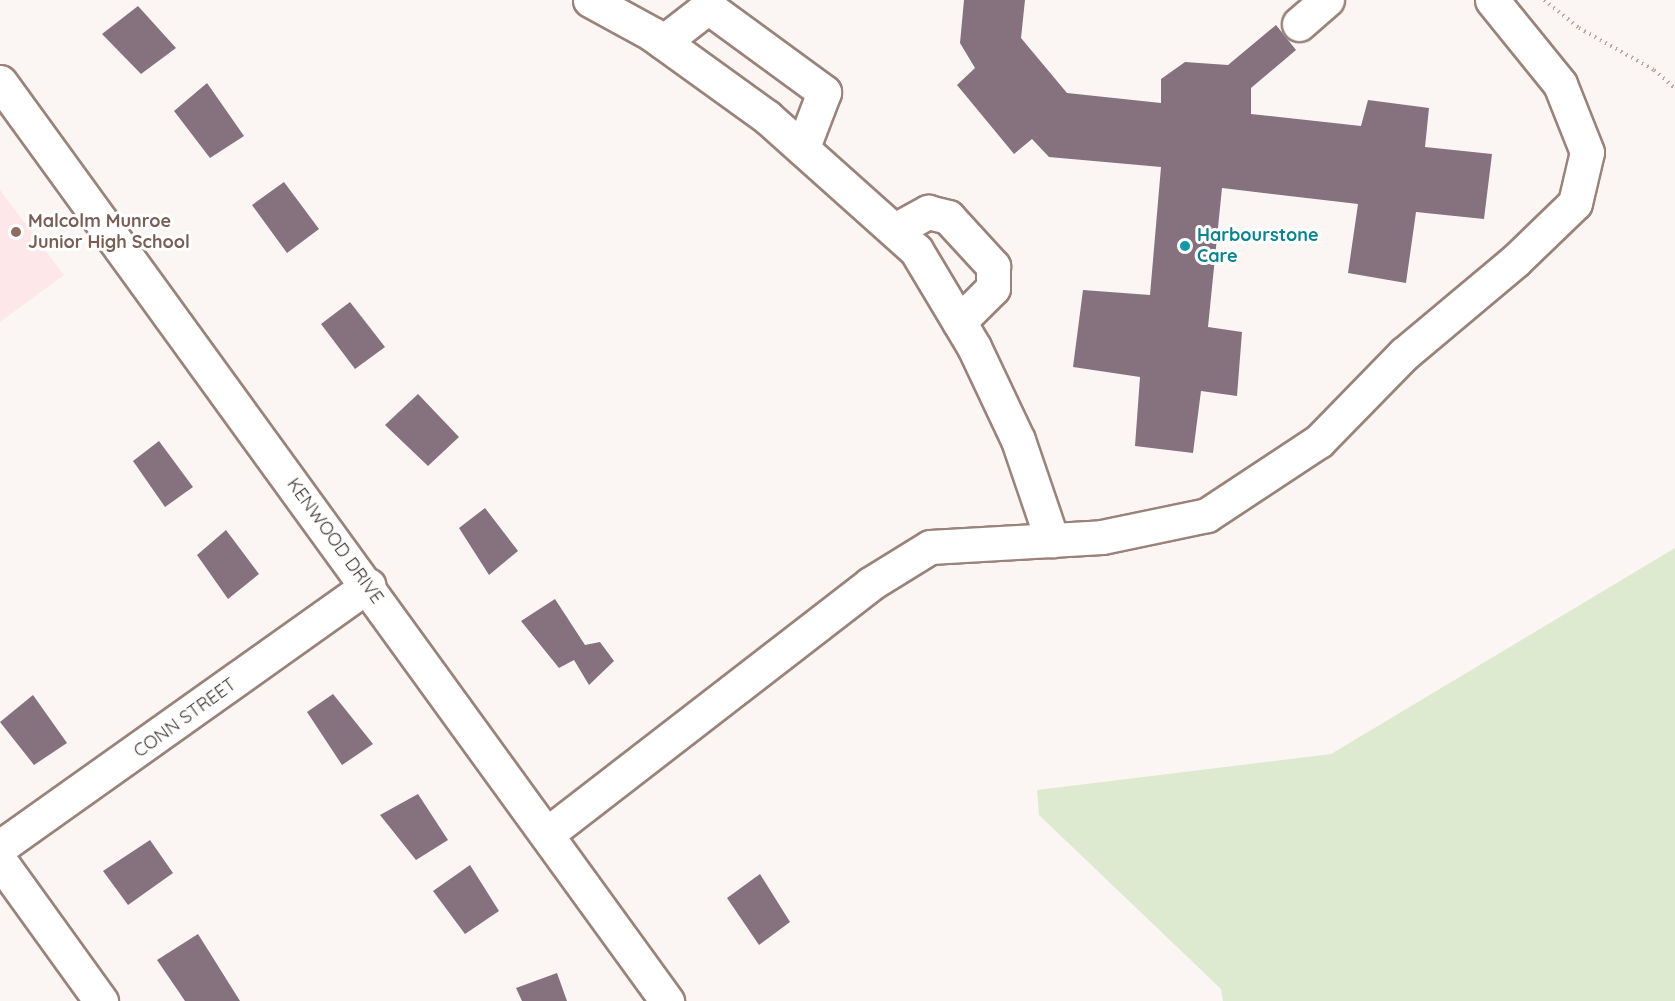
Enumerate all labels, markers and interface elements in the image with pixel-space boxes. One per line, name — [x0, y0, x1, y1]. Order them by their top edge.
place label: Malcolm Munroe Junior High School — [28, 211, 190, 254]
marker: Malcolm Munroe Junior High School — [9, 225, 23, 239]
place label: Harbourstone Care — [1197, 225, 1318, 268]
marker: Harbourstone Care — [1178, 239, 1192, 253]
street label: KENWOOD DRIVE — [282, 474, 388, 608]
street label: CONN STREET — [130, 674, 240, 762]

